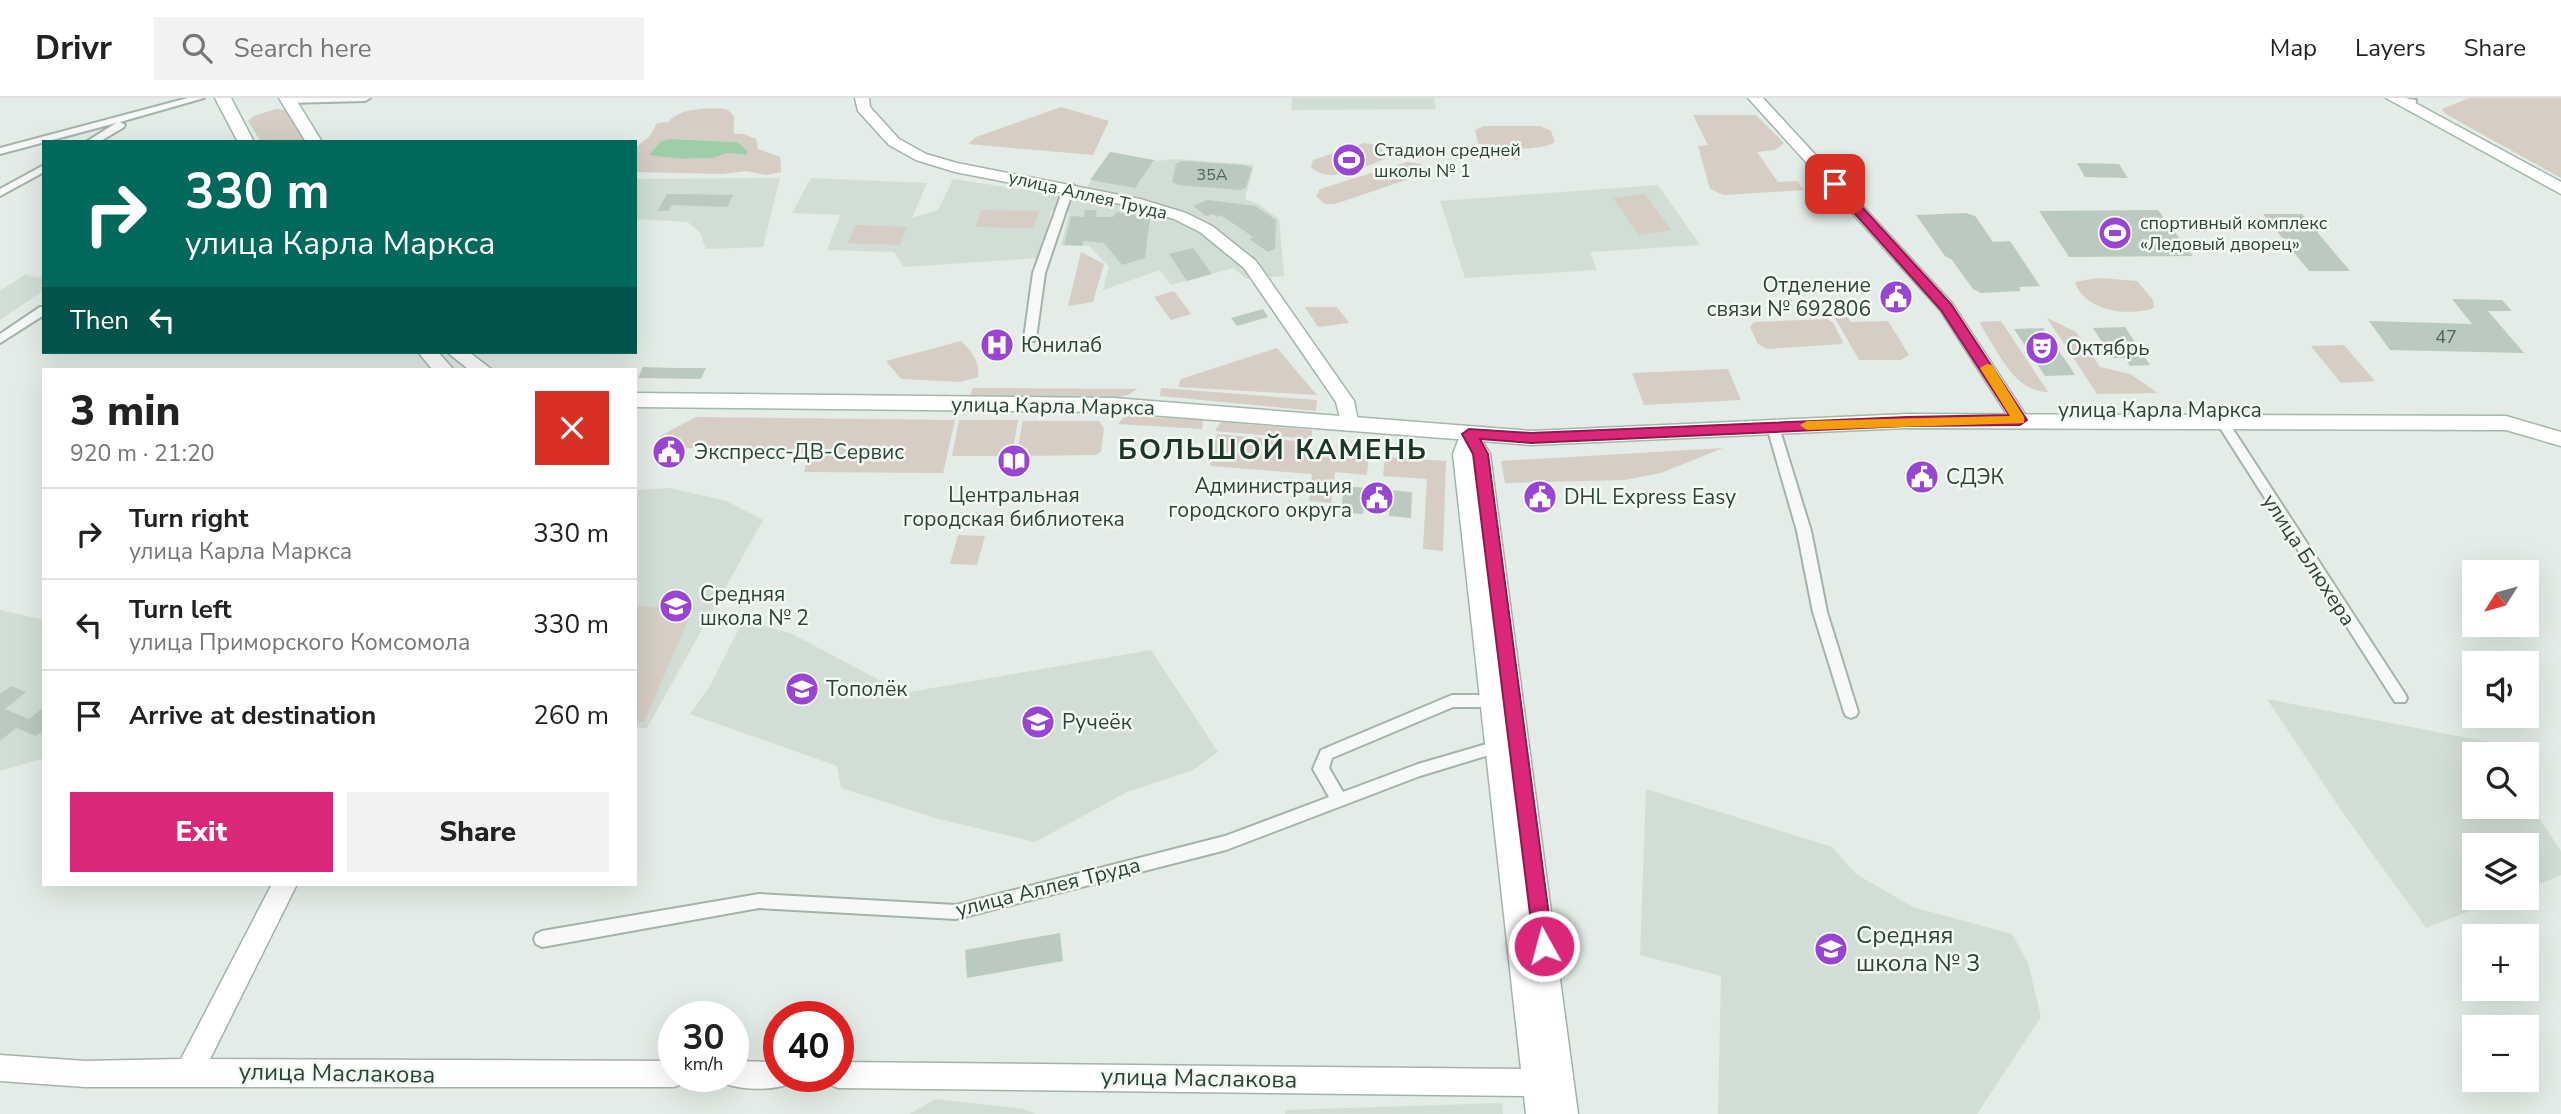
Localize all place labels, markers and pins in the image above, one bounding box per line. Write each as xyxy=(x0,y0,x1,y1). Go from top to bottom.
place label: Стадион средней школы № 1 xyxy=(1374,138,1521,183)
sports icon: Стадион средней школы № 1 xyxy=(1330,141,1368,179)
pin xyxy=(1805,154,1865,214)
place label: спортивный комплекс «Ледовый дворец» xyxy=(2140,211,2328,256)
sports icon: спортивный комплекс «Ледовый дворец» xyxy=(2096,214,2134,252)
place label: Отделение связи № 692806 xyxy=(1707,271,1871,323)
public building icon: Отделение связи № 692806 xyxy=(1877,278,1915,316)
hospital icon: Юнилаб xyxy=(978,326,1016,364)
theatre icon: Октябрь xyxy=(2023,329,2061,367)
place label: Юнилаб xyxy=(1021,331,1102,359)
place label: Октябрь xyxy=(2066,334,2149,362)
public building icon: Экспресс-ДВ-Сервис xyxy=(650,433,688,471)
place label: Экспресс-ДВ-Сервис xyxy=(694,438,904,466)
library icon: Центральная городская библиотека xyxy=(995,442,1033,480)
public building icon: СДЭК xyxy=(1903,458,1941,496)
place label: СДЭК xyxy=(1946,463,2005,491)
place label: Администрация городского округа xyxy=(1168,472,1352,524)
public building icon: DHL Express Easy xyxy=(1521,478,1559,516)
public building icon: Администрация городского округа xyxy=(1358,479,1396,517)
place label: Центральная городская библиотека xyxy=(903,481,1125,533)
place label: DHL Express Easy xyxy=(1564,483,1736,511)
place label: Средняя школа № 2 xyxy=(700,580,809,632)
school or university icon: Средняя школа № 2 xyxy=(657,587,695,625)
school or university icon: Тополёк xyxy=(783,670,821,708)
place label: Тополёк xyxy=(826,675,908,703)
school or university icon: Ручеёк xyxy=(1019,703,1057,741)
place label: Ручеёк xyxy=(1062,708,1133,736)
place label: Средняя школа № 3 xyxy=(1856,919,1981,979)
school or university icon: Средняя школа № 3 xyxy=(1812,930,1850,968)

